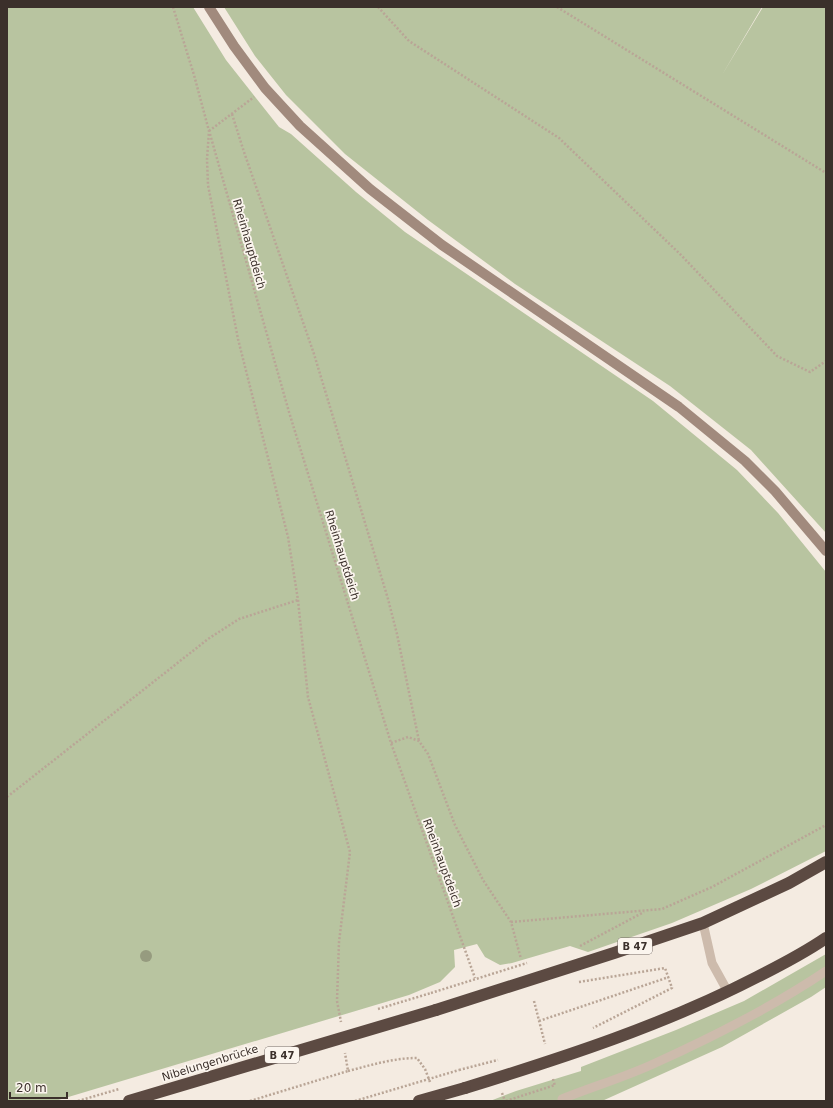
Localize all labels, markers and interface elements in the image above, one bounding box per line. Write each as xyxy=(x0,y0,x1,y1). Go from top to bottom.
street label: Rheinhauptdeich xyxy=(230,197,268,291)
street label: Rheinhauptdeich xyxy=(322,509,362,601)
street label: Rheinhauptdeich xyxy=(420,817,464,909)
road number: B 47 xyxy=(618,938,652,954)
street label: Nibelungenbrücke xyxy=(160,1042,260,1084)
road number: B 47 xyxy=(265,1047,299,1063)
scale bar xyxy=(10,1074,67,1100)
text: 20 m xyxy=(16,1081,47,1095)

